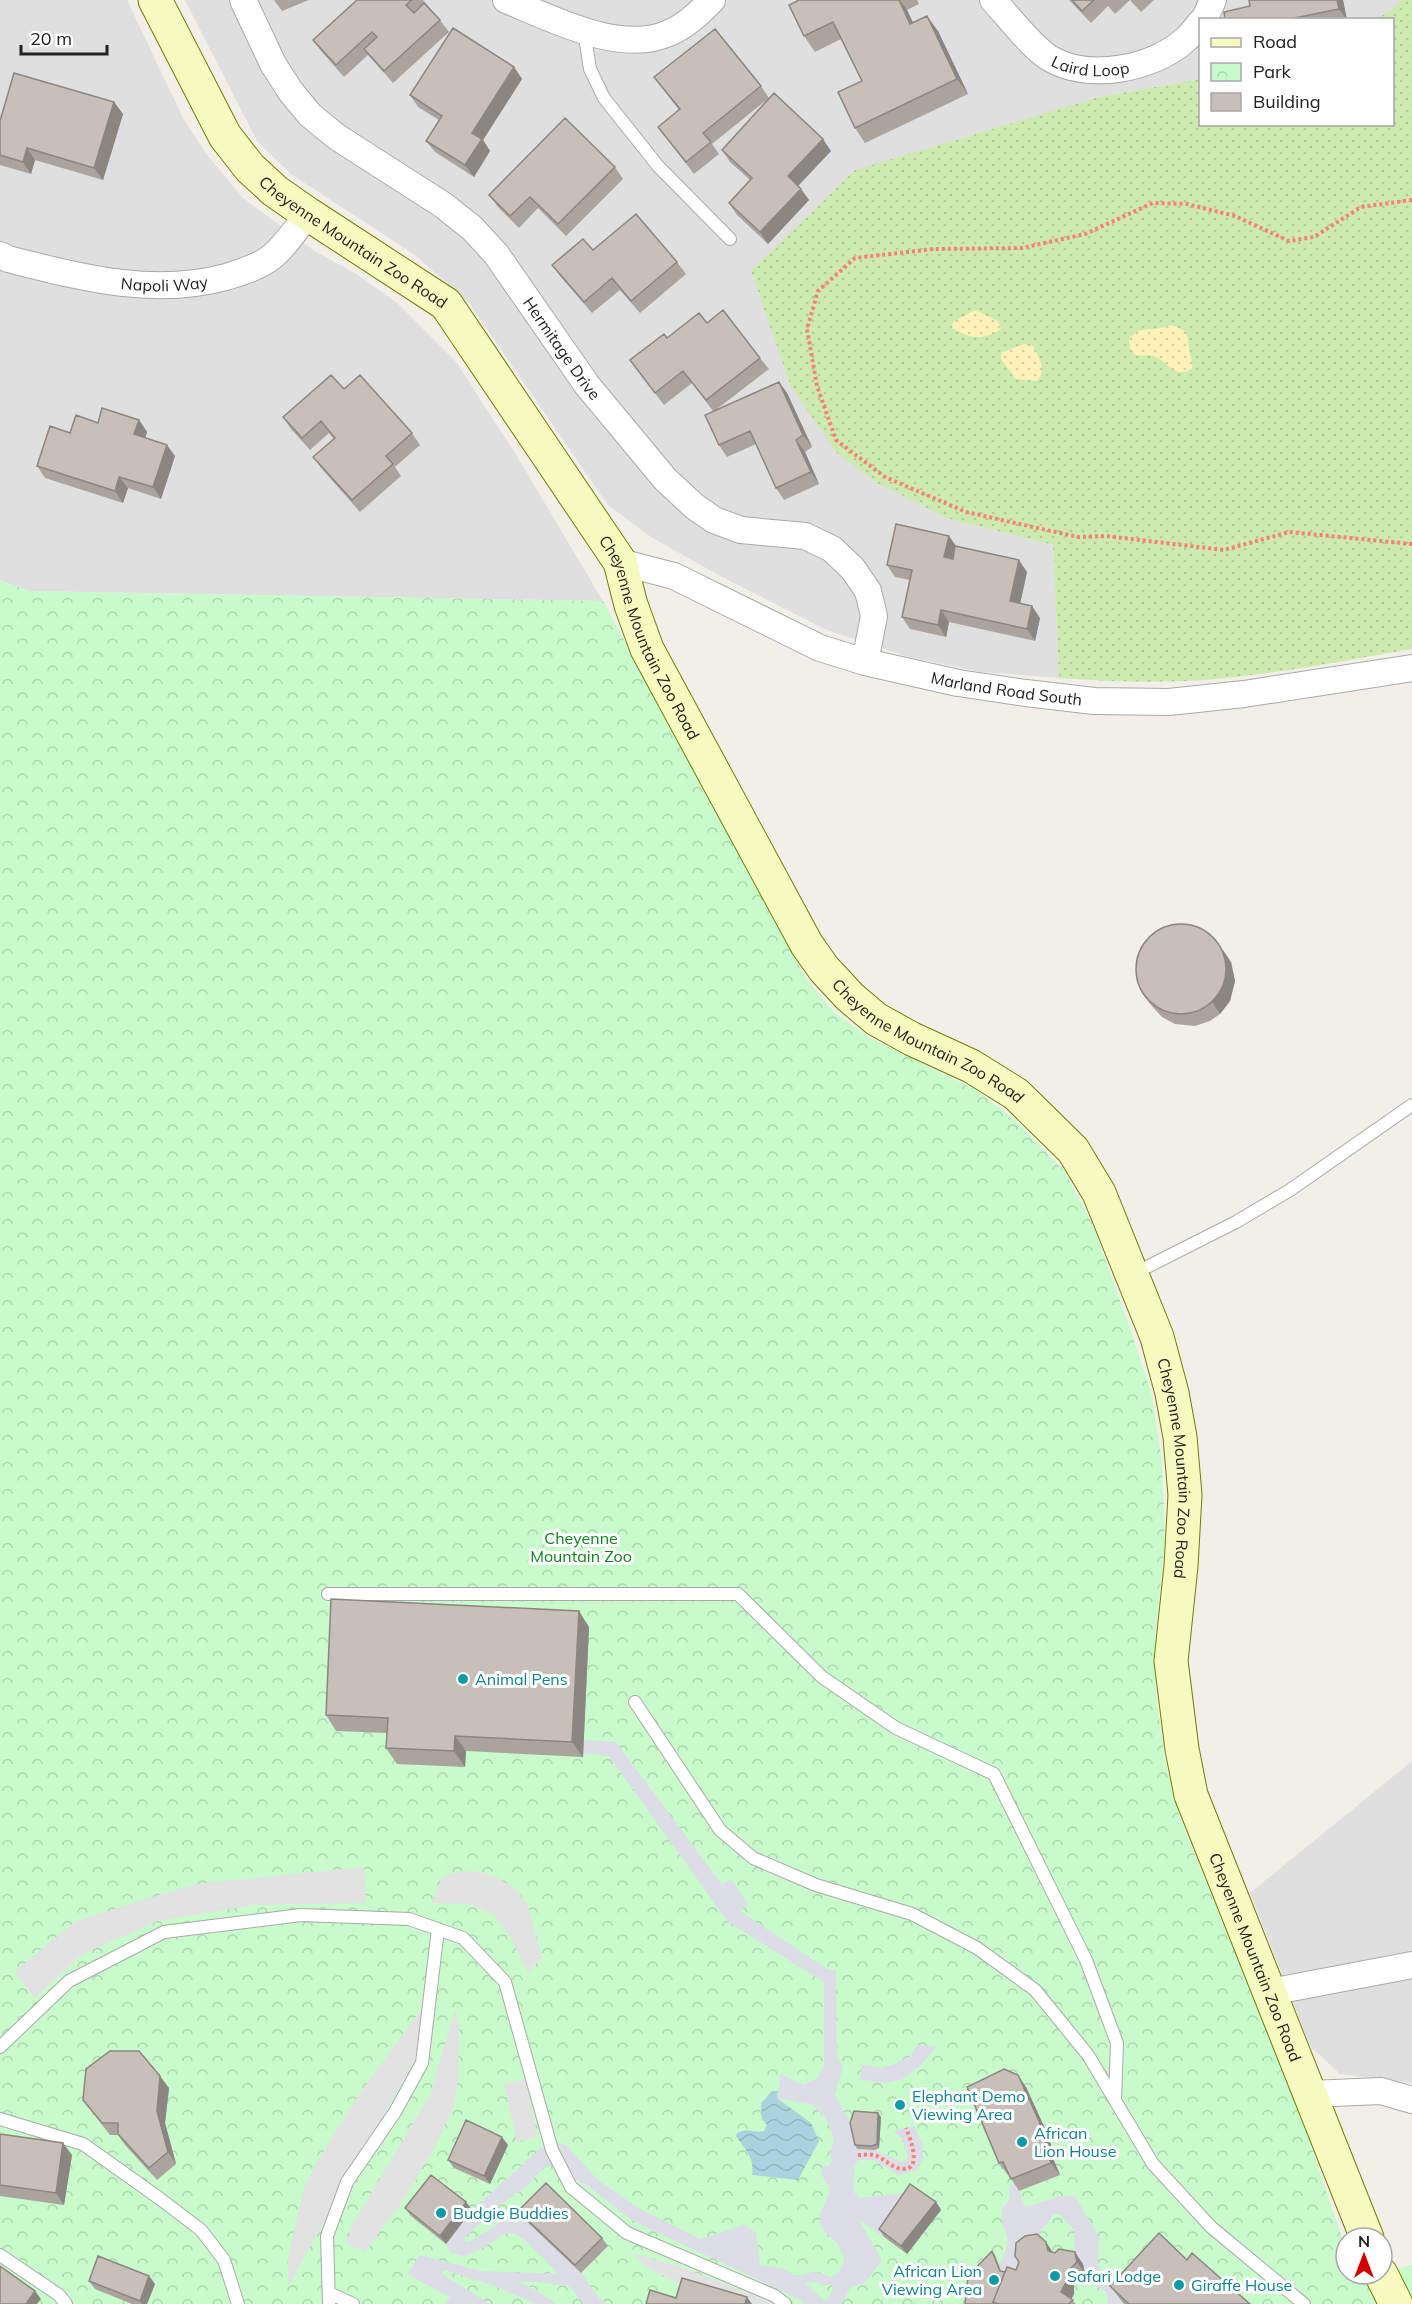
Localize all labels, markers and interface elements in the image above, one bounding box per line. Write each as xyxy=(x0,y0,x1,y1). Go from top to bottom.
scale bar xyxy=(21,18,106,56)
legend xyxy=(1199,18,1394,126)
text: 20 m xyxy=(30,27,72,50)
text: Road xyxy=(1253,30,1297,53)
street label: Laird Loop xyxy=(1048,51,1131,80)
text: Park xyxy=(1253,60,1292,83)
text: Building xyxy=(1253,90,1321,113)
street label: Cheyenne Mountain Zoo Road xyxy=(255,171,451,312)
street label: Napoli Way xyxy=(120,271,210,295)
street label: Hermitage Drive xyxy=(519,293,605,404)
street label: Cheyenne Mountain Zoo Road xyxy=(595,531,704,743)
street label: Marland Road South xyxy=(929,667,1083,710)
street label: Cheyenne Mountain Zoo Road xyxy=(828,974,1029,1107)
street label: Cheyenne Mountain Zoo Road xyxy=(1153,1356,1195,1580)
park label: Cheyenne Mountain Zoo xyxy=(530,1528,632,1566)
place label: Animal Pens xyxy=(475,1669,568,1689)
marker: Animal Pens xyxy=(456,1672,470,1686)
street label: Cheyenne Mountain Zoo Road xyxy=(1205,1850,1306,2064)
place label: Elephant Demo Viewing Area xyxy=(912,2086,1026,2124)
marker: Elephant Demo Viewing Area xyxy=(893,2098,907,2112)
place label: African Lion House xyxy=(1034,2123,1116,2161)
marker: African Lion House xyxy=(1015,2135,1029,2149)
place label: Budgie Buddies xyxy=(453,2203,569,2223)
marker: Budgie Buddies xyxy=(434,2206,448,2220)
north arrow xyxy=(1334,2226,1394,2286)
text: N xyxy=(1358,2231,1370,2251)
place label: African Lion Viewing Area xyxy=(882,2261,982,2299)
place label: Safari Lodge xyxy=(1067,2266,1161,2286)
marker: Safari Lodge xyxy=(1048,2269,1062,2283)
marker: African Lion Viewing Area xyxy=(987,2273,1001,2287)
place label: Giraffe House xyxy=(1191,2275,1292,2295)
marker: Giraffe House xyxy=(1172,2278,1186,2292)

